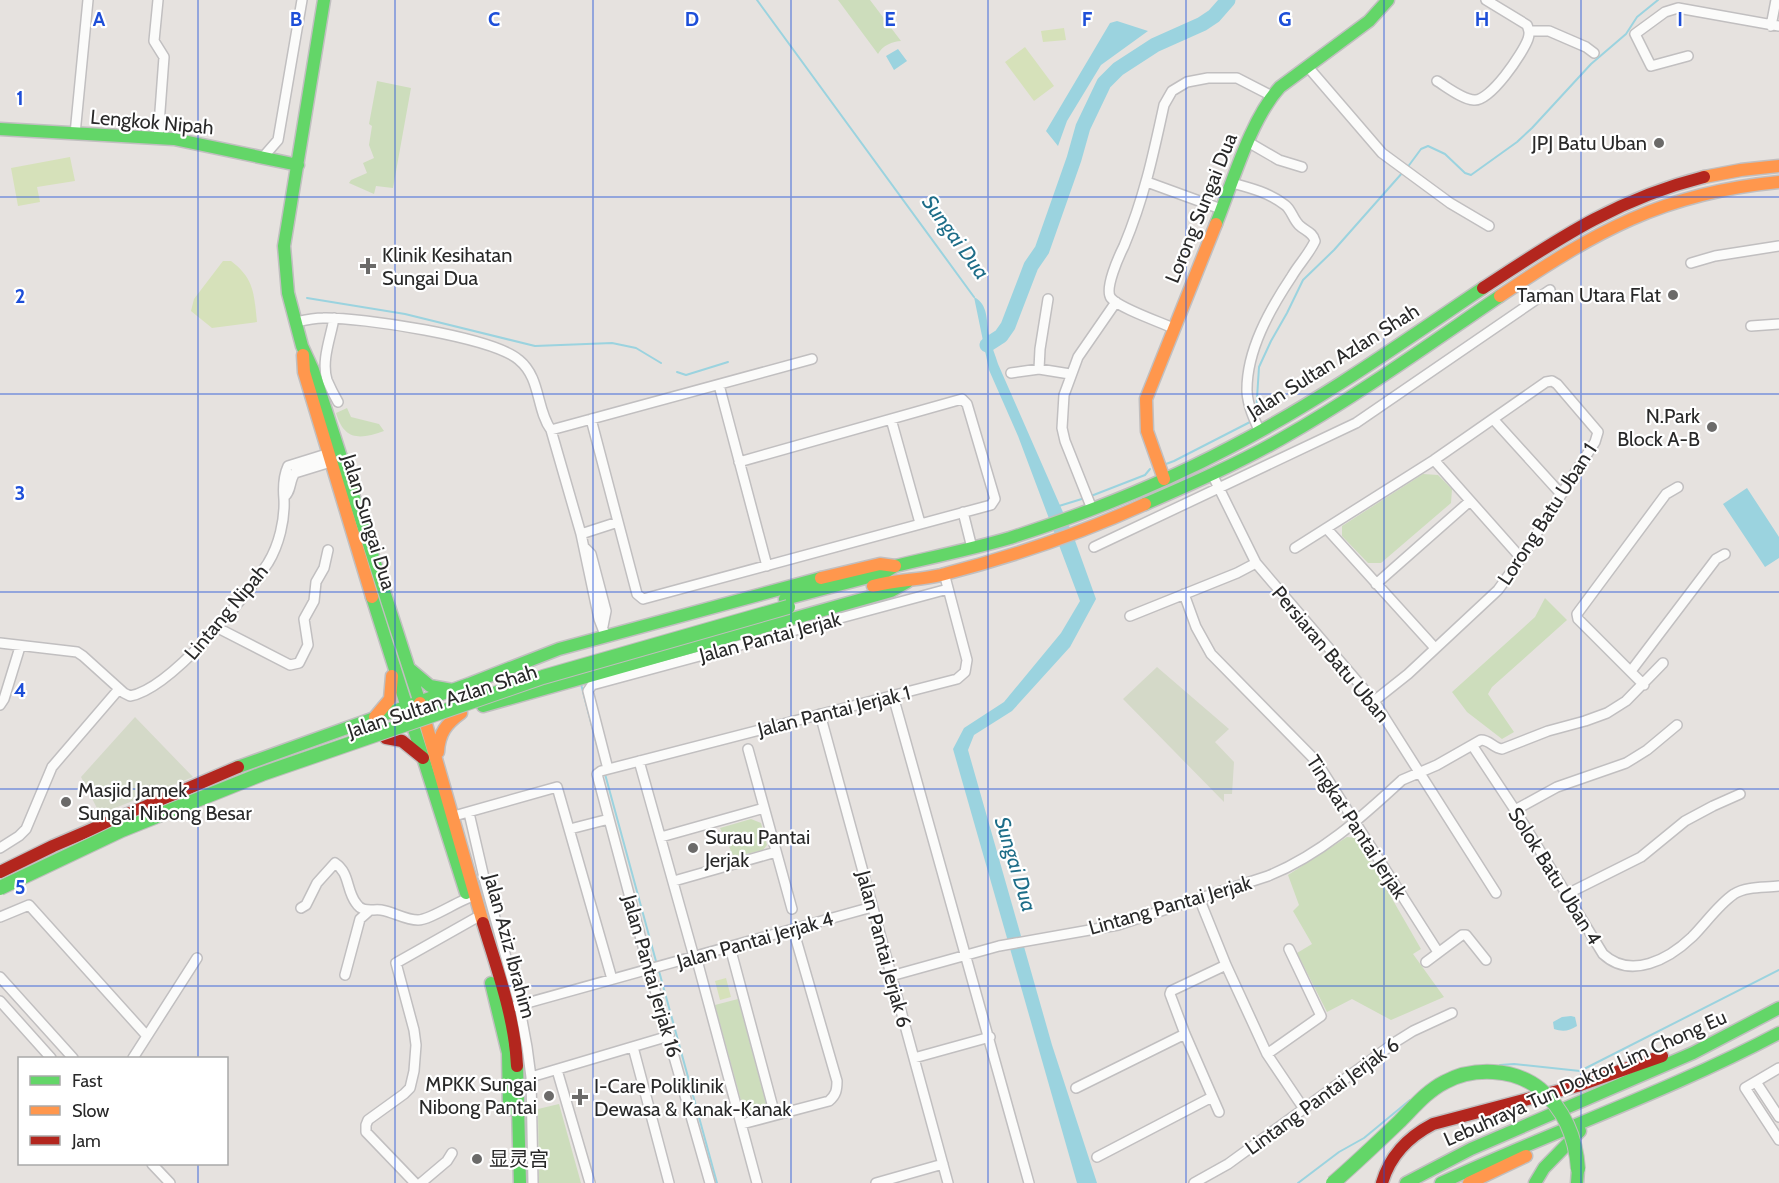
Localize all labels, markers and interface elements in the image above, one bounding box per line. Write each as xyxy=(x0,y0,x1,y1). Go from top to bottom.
text: A xyxy=(93,7,106,31)
text: B xyxy=(290,7,302,31)
text: C xyxy=(488,7,500,31)
text: D xyxy=(685,7,699,31)
text: E xyxy=(884,7,896,31)
text: F xyxy=(1082,7,1093,31)
text: G xyxy=(1278,7,1292,31)
text: H xyxy=(1475,7,1489,31)
text: I xyxy=(1677,7,1683,31)
text: 1 xyxy=(16,86,24,110)
street label: Lengkok Nipah xyxy=(89,105,215,139)
street label: Lorong Sungai Dua xyxy=(1160,129,1242,286)
place label: JPJ Batu Uban xyxy=(1531,131,1647,155)
marker: JPJ Batu Uban xyxy=(1652,136,1666,150)
water label: Sungai Dua xyxy=(917,190,995,284)
place label: Klinik Kesihatan Sungai Dua xyxy=(382,243,512,290)
marker: Klinik Kesihatan Sungai Dua xyxy=(359,257,377,275)
place label: Taman Utara Flat xyxy=(1517,283,1661,307)
text: 2 xyxy=(15,284,25,308)
marker: Taman Utara Flat xyxy=(1666,288,1680,302)
street label: Jalan Sultan Azlan Shah xyxy=(1242,298,1423,424)
place label: N.Park Block A-B xyxy=(1617,404,1700,451)
marker: N.Park Block A-B xyxy=(1705,420,1719,434)
street label: Lorong Batu Uban 1 xyxy=(1492,439,1602,589)
street label: Jalan Sungai Dua xyxy=(337,450,401,593)
text: 3 xyxy=(15,481,25,505)
street label: Lintang Nipah xyxy=(179,559,273,665)
street label: Persiaran Batu Uban xyxy=(1267,581,1395,727)
street label: Jalan Pantai Jerjak xyxy=(696,607,843,668)
street label: Jalan Sultan Azlan Shah xyxy=(343,659,540,743)
text: 4 xyxy=(14,678,26,702)
street label: Jalan Pantai Jerjak 1 xyxy=(754,680,913,742)
street label: Tingkat Pantai Jerjak xyxy=(1302,751,1412,903)
place label: Masjid Jamek Sungai Nibong Besar xyxy=(78,778,252,825)
marker: Masjid Jamek Sungai Nibong Besar xyxy=(59,795,73,809)
street label: Solok Batu Uban 4 xyxy=(1503,803,1607,949)
water label: Sungai Dua xyxy=(990,814,1042,914)
place label: Surau Pantai Jerjak xyxy=(704,825,810,872)
marker: Surau Pantai Jerjak xyxy=(686,841,700,855)
street label: Jalan Pantai Jerjak 6 xyxy=(851,867,916,1030)
street label: Jalan Aziz Ibrahim xyxy=(479,870,541,1021)
street label: Lintang Pantai Jerjak xyxy=(1086,870,1254,940)
text: 5 xyxy=(15,875,25,899)
street label: Jalan Pantai Jerjak 16 xyxy=(617,891,687,1060)
street label: Jalan Pantai Jerjak 4 xyxy=(673,906,836,974)
street label: Lebuhraya Tun Doktor Lim Chong Eu xyxy=(1440,1005,1730,1151)
street label: Lintang Pantai Jerjak 6 xyxy=(1240,1032,1404,1160)
legend xyxy=(18,1057,228,1165)
text: Fast xyxy=(72,1070,103,1092)
place label: MPKK Sungai Nibong Pantai xyxy=(419,1072,537,1119)
place label: I-Care Poliklinik Dewasa & Kanak-Kanak xyxy=(594,1074,791,1121)
marker: I-Care Poliklinik Dewasa & Kanak-Kanak xyxy=(571,1088,589,1106)
marker: MPKK Sungai Nibong Pantai xyxy=(542,1089,556,1103)
text: Slow xyxy=(72,1100,109,1122)
text: Jam xyxy=(71,1130,101,1152)
place label: 显灵宫 xyxy=(489,1147,549,1171)
marker: 显灵宫 xyxy=(470,1152,484,1166)

